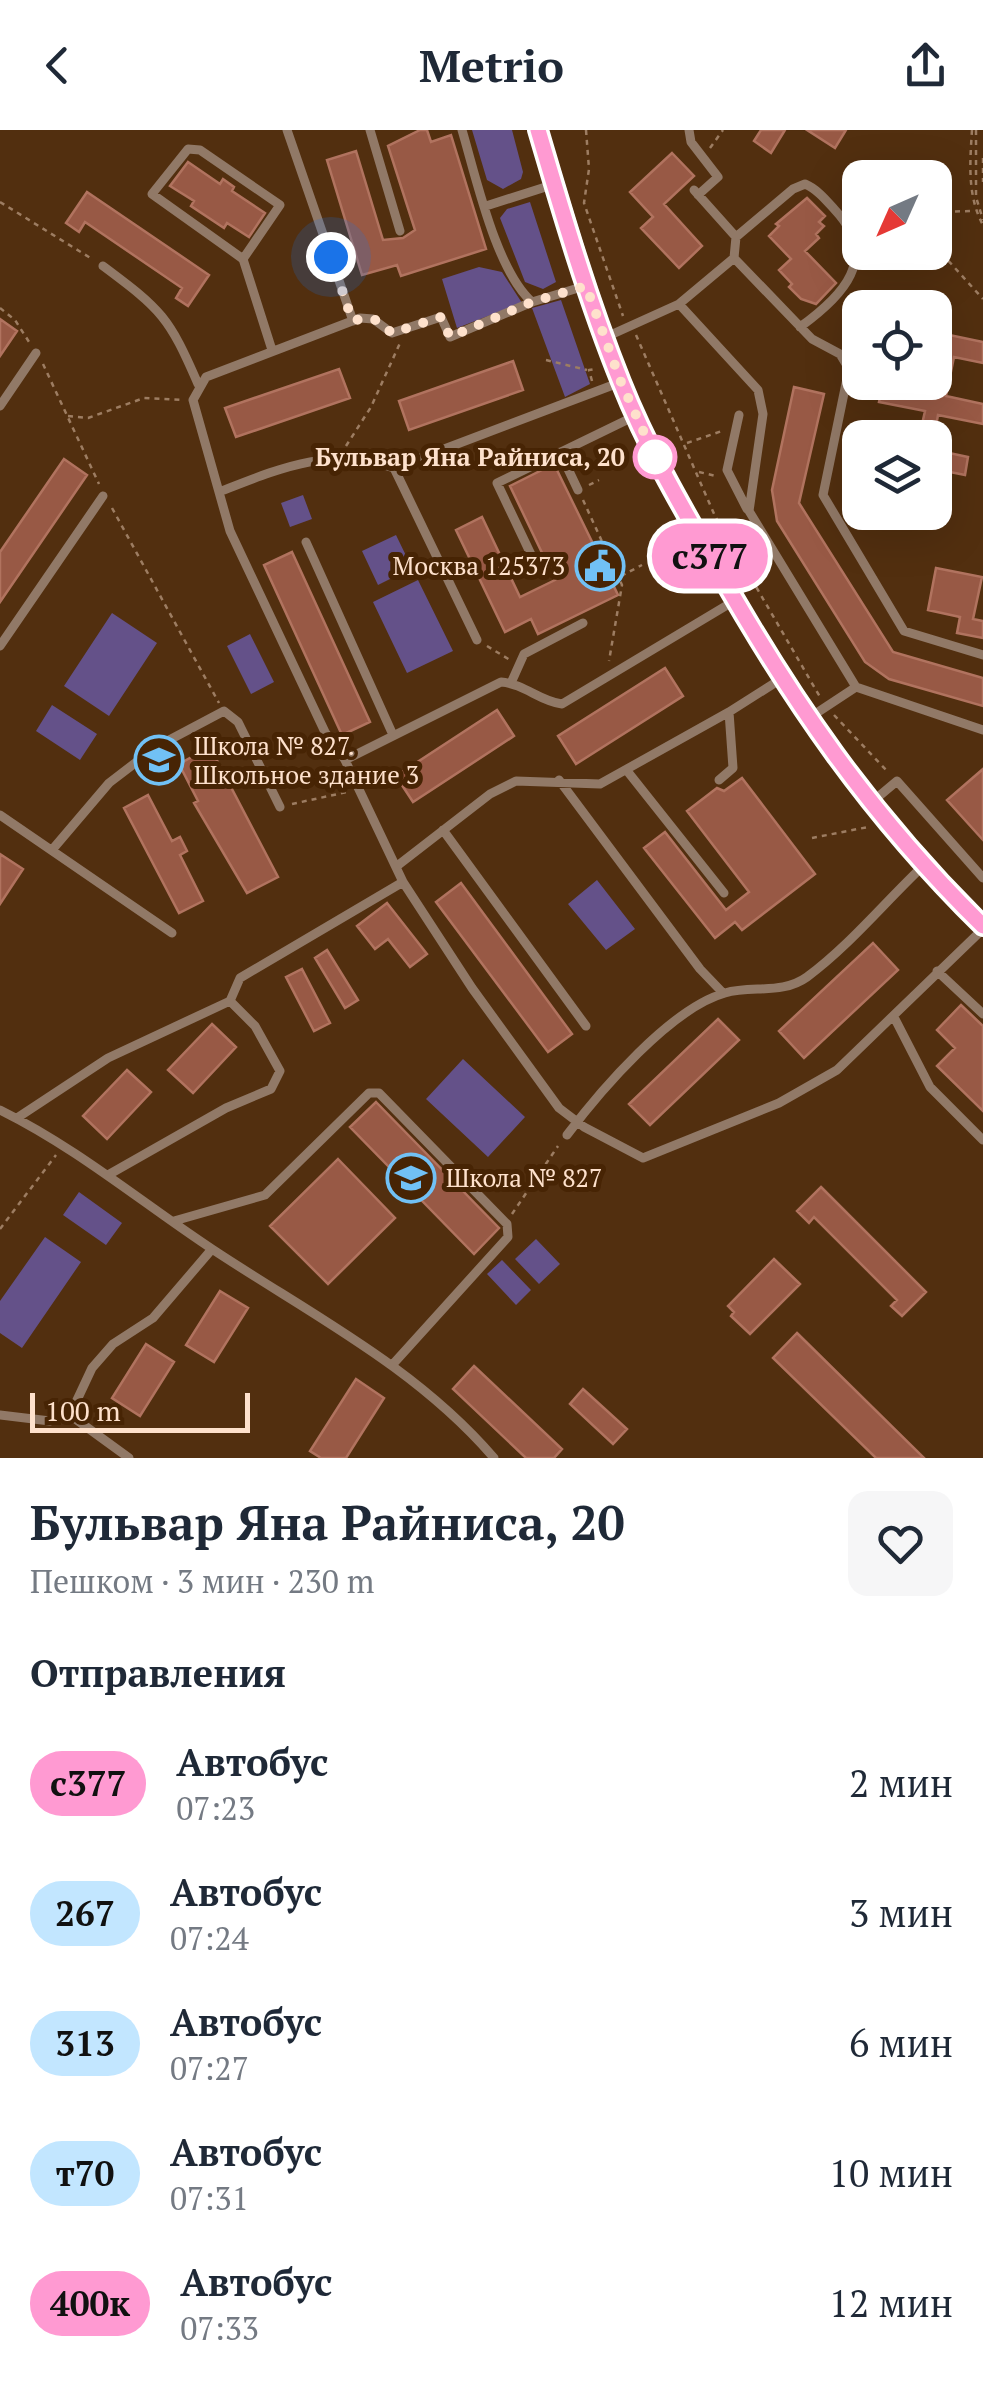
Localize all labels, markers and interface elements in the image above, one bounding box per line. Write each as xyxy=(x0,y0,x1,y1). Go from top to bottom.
text: Metrio xyxy=(419,35,564,95)
icon: back xyxy=(30,38,85,93)
icon: share xyxy=(898,38,953,93)
north arrow xyxy=(842,160,952,270)
map controls xyxy=(842,160,952,530)
your location xyxy=(306,232,356,282)
button: locate xyxy=(842,290,952,400)
button: layers xyxy=(842,420,952,530)
marker: Бульвар Яна Райниса, 20 xyxy=(634,436,676,478)
place label: Бульвар Яна Райниса, 20 xyxy=(315,440,625,473)
line badge: с377 xyxy=(640,524,780,588)
text: с377 xyxy=(672,533,748,579)
public building icon: Москва 125373 xyxy=(574,540,626,592)
place label: Москва 125373 xyxy=(392,549,565,582)
place label: Школа № 827. Школьное здание 3 xyxy=(194,729,419,791)
school or university icon: Школа № 827. Школьное здание 3 xyxy=(133,734,185,786)
school or university icon: Школа № 827 xyxy=(385,1152,437,1204)
place label: Школа № 827 xyxy=(446,1161,602,1194)
scale bar xyxy=(30,1388,250,1432)
text: 100 m xyxy=(45,1392,121,1429)
text: Бульвар Яна Райниса, 20 xyxy=(30,1490,625,1554)
button: heart xyxy=(848,1491,953,1596)
text: Пешком · 3 мин · 230 m xyxy=(30,1560,374,1602)
text: Отправления xyxy=(30,1648,286,1698)
text: Автобус xyxy=(176,1737,328,1787)
text: 2 мин xyxy=(849,1758,953,1808)
text: с377 xyxy=(50,1760,126,1806)
text: 07:23 xyxy=(176,1787,255,1829)
text: Автобус xyxy=(170,1867,322,1917)
text: 3 мин xyxy=(849,1888,953,1938)
text: 267 xyxy=(55,1890,115,1936)
text: 07:24 xyxy=(170,1917,249,1959)
text: Автобус xyxy=(170,1997,322,2047)
text: 6 мин xyxy=(849,2018,953,2068)
text: 313 xyxy=(55,2020,115,2066)
text: 07:27 xyxy=(170,2047,249,2089)
text: Автобус xyxy=(170,2127,322,2177)
text: 10 мин xyxy=(829,2148,953,2198)
text: т70 xyxy=(56,2150,114,2196)
text: 07:31 xyxy=(170,2177,249,2219)
text: Автобус xyxy=(180,2257,332,2307)
text: 12 мин xyxy=(829,2278,953,2328)
text: 400к xyxy=(50,2280,130,2326)
text: 07:33 xyxy=(180,2307,259,2349)

